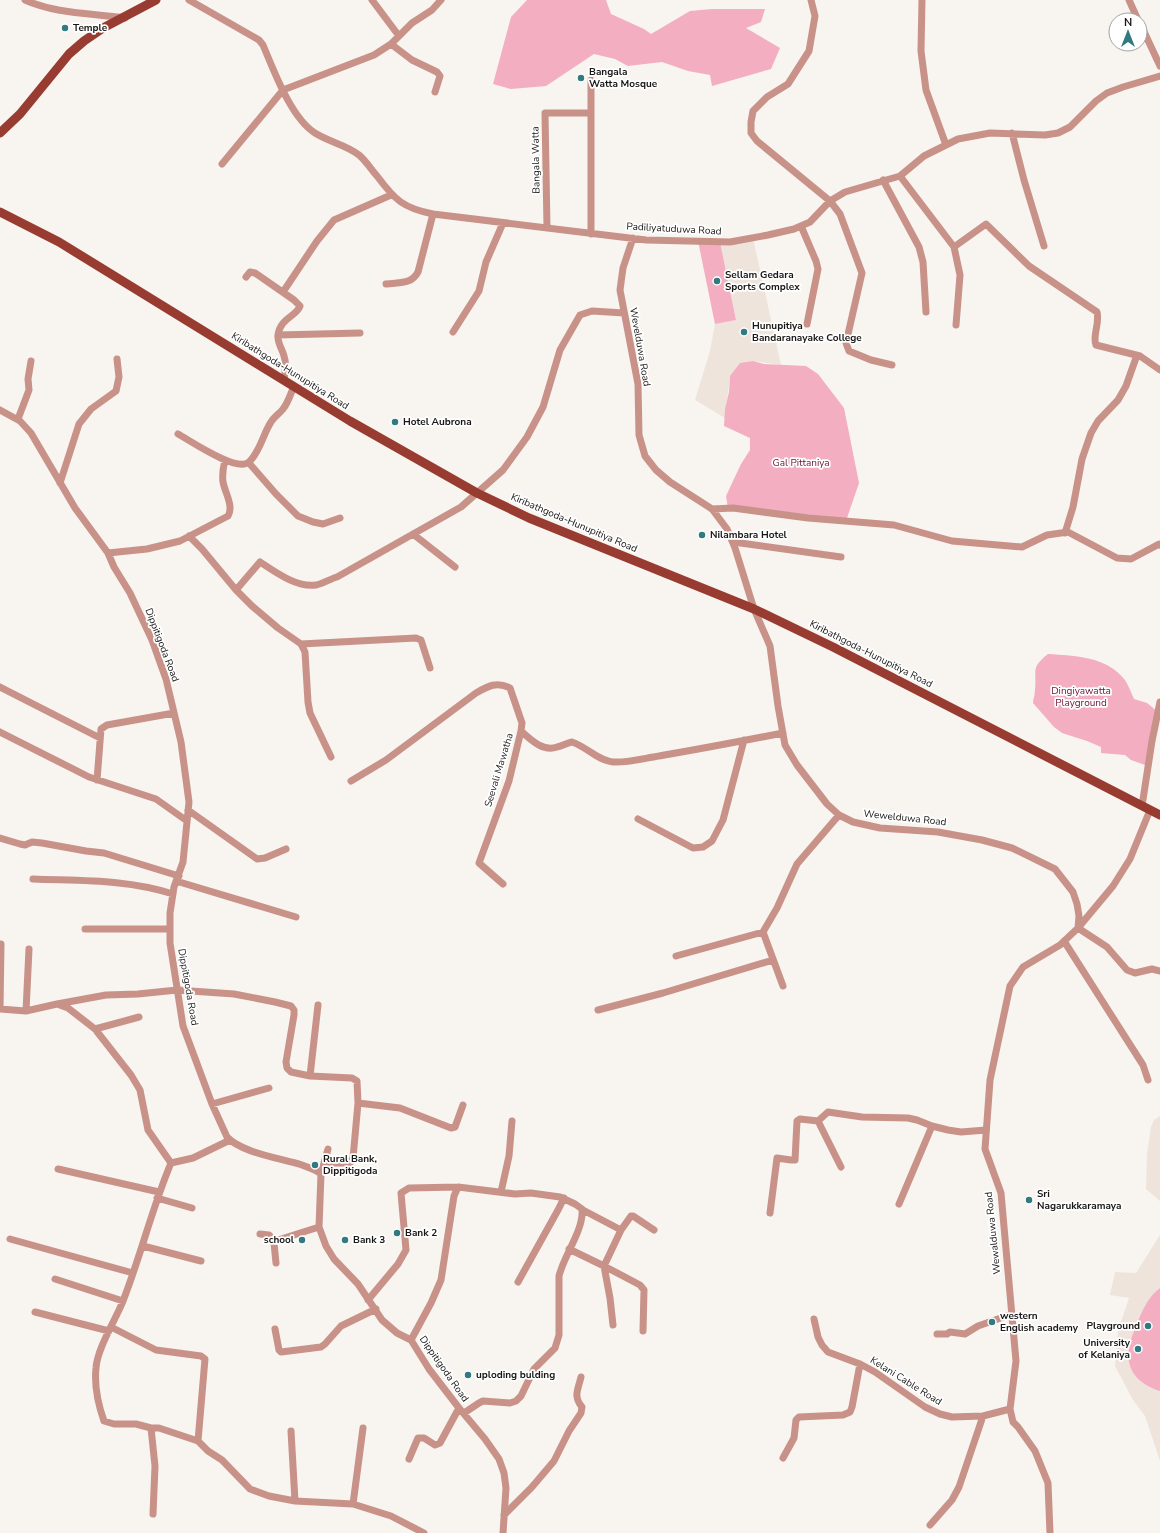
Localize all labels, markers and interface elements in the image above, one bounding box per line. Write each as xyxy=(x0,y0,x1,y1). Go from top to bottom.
north arrow xyxy=(1108,12,1148,52)
text: N xyxy=(1124,15,1132,30)
place label: Temple xyxy=(73,21,108,35)
marker: Temple xyxy=(60,23,70,33)
place label: Bangala Watta Mosque xyxy=(589,65,658,91)
marker: Bangala Watta Mosque xyxy=(576,73,586,83)
street label: Bangala Watta xyxy=(528,126,544,194)
street label: Padiliyatuduwa Road xyxy=(626,220,722,238)
place label: Sellam Gedara Sports Complex xyxy=(725,268,800,294)
marker: Sellam Gedara Sports Complex xyxy=(712,276,722,286)
street label: Wevelduwa Road xyxy=(626,306,654,388)
place label: Hunupitiya Bandaranayake College xyxy=(752,319,862,345)
marker: Hunupitiya Bandaranayake College xyxy=(739,327,749,337)
street label: Kiribathgoda-Hunupitiya Road xyxy=(229,329,352,413)
place label: Hotel Aubrona xyxy=(403,415,472,429)
marker: Hotel Aubrona xyxy=(390,417,400,427)
park label: Gal Pittaniya xyxy=(772,456,830,470)
street label: Kiribathgoda-Hunupitiya Road xyxy=(509,490,640,556)
place label: Nilambara Hotel xyxy=(710,528,788,542)
marker: Nilambara Hotel xyxy=(697,530,707,540)
street label: Dippitigoda Road xyxy=(141,606,183,684)
street label: Kiribathgoda-Hunupitiya Road xyxy=(807,617,935,691)
park label: Dingiyawatta Playground xyxy=(1051,684,1111,710)
street label: Seevali Mawatha xyxy=(481,731,517,809)
street label: Wewelduwa Road xyxy=(863,807,947,829)
street label: Dippitigoda Road xyxy=(174,947,202,1027)
place label: Rural Bank, Dippitigoda xyxy=(323,1152,377,1178)
marker: Rural Bank, Dippitigoda xyxy=(310,1160,320,1170)
place label: Sri Nagarukkaramaya xyxy=(1037,1187,1121,1213)
street label: Wewalduwa Road xyxy=(982,1191,1004,1275)
marker: Sri Nagarukkaramaya xyxy=(1024,1195,1034,1205)
place label: Bank 2 xyxy=(405,1226,437,1240)
marker: Bank 2 xyxy=(392,1228,402,1238)
place label: school xyxy=(264,1233,295,1247)
place label: Bank 3 xyxy=(353,1233,385,1247)
marker: school xyxy=(297,1235,307,1245)
marker: Bank 3 xyxy=(340,1235,350,1245)
place label: western English academy xyxy=(1000,1309,1079,1335)
marker: western English academy xyxy=(987,1317,997,1327)
place label: Playground xyxy=(1086,1319,1140,1333)
marker: Playground xyxy=(1143,1321,1153,1331)
street label: Dippitigoda Road xyxy=(416,1333,472,1405)
place label: University of Kelaniya xyxy=(1078,1336,1131,1362)
marker: University of Kelaniya xyxy=(1133,1344,1143,1354)
street label: Kelani Cable Road xyxy=(867,1353,945,1409)
place label: uploding bulding xyxy=(476,1368,555,1382)
marker: uploding bulding xyxy=(463,1370,473,1380)

